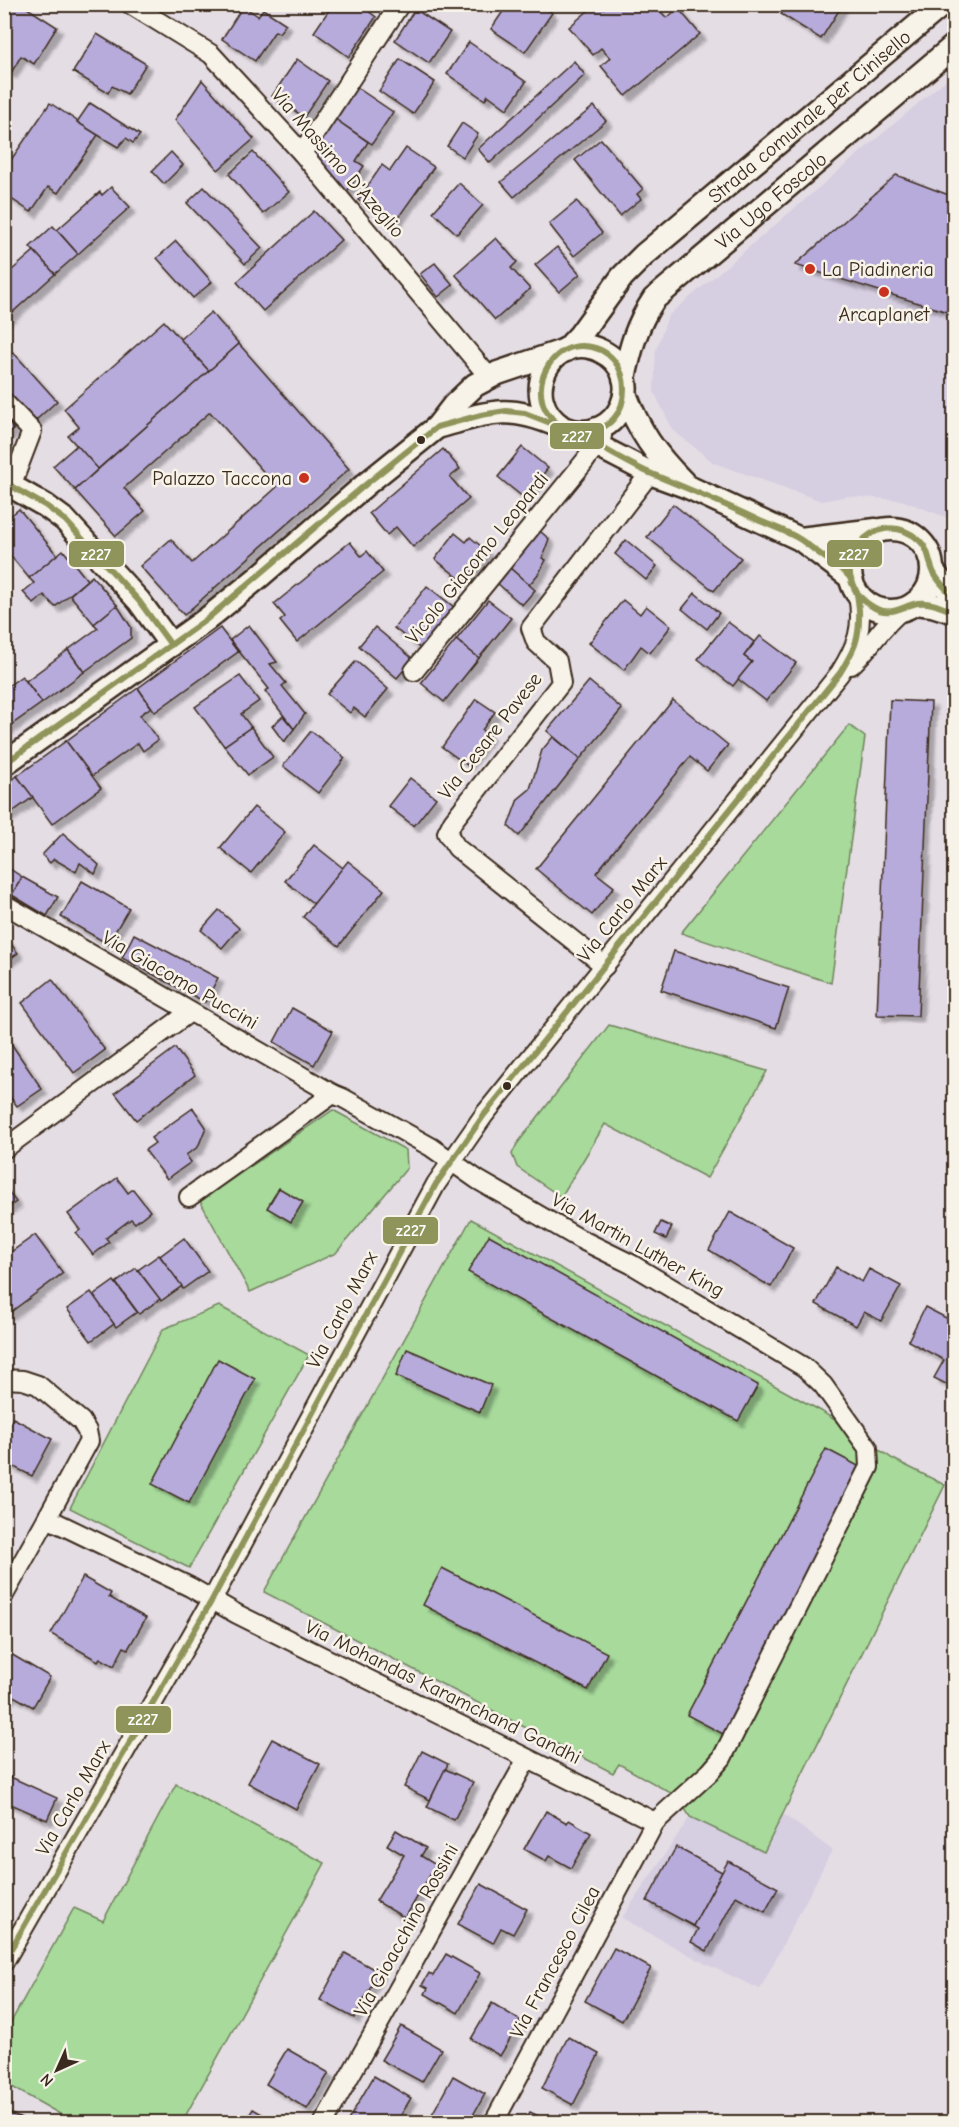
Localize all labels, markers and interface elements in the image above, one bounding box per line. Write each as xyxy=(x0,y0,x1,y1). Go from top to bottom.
street label: Strada comunale per Cinisello xyxy=(703,25,915,208)
street label: Via Massimo D'Azeglio xyxy=(267,83,409,243)
street label: Via Ugo Foscolo xyxy=(711,147,831,254)
place label: La Piadineria xyxy=(822,258,934,281)
marker: La Piadineria xyxy=(803,262,817,276)
marker: Arcaplanet xyxy=(877,285,891,299)
place label: Arcaplanet xyxy=(838,303,931,326)
line badge: z227 xyxy=(549,422,605,450)
text: z227 xyxy=(562,428,593,446)
unlabelled marker xyxy=(415,434,427,446)
place label: Palazzo Taccona xyxy=(152,467,292,490)
street label: Vicolo Giacomo Leopardi xyxy=(401,468,553,648)
marker: Palazzo Taccona xyxy=(297,471,311,485)
line badge: z227 xyxy=(826,539,883,568)
line badge: z227 xyxy=(68,540,125,568)
text: z227 xyxy=(81,546,112,564)
text: z227 xyxy=(839,546,870,564)
street label: Via Cesare Pavese xyxy=(433,668,547,804)
street label: Via Carlo Marx xyxy=(572,851,672,966)
street label: Via Giacomo Puccini xyxy=(98,926,262,1034)
unlabelled marker xyxy=(501,1080,513,1092)
street label: Via Martin Luther King xyxy=(548,1188,728,1302)
line badge: z227 xyxy=(382,1216,439,1245)
text: z227 xyxy=(396,1222,427,1240)
street label: Via Carlo Marx xyxy=(302,1247,383,1372)
street label: Via Mohandas Karamchand Gandhi xyxy=(301,1615,585,1769)
line badge: z227 xyxy=(115,1705,172,1734)
text: z227 xyxy=(128,1711,159,1729)
street label: Via Carlo Marx xyxy=(31,1736,115,1860)
street label: Via Gioacchino Rossini xyxy=(349,1840,463,2020)
street label: Via Francesco Cilea xyxy=(505,1882,605,2042)
north arrow xyxy=(27,2040,87,2100)
text: N xyxy=(37,2070,57,2090)

